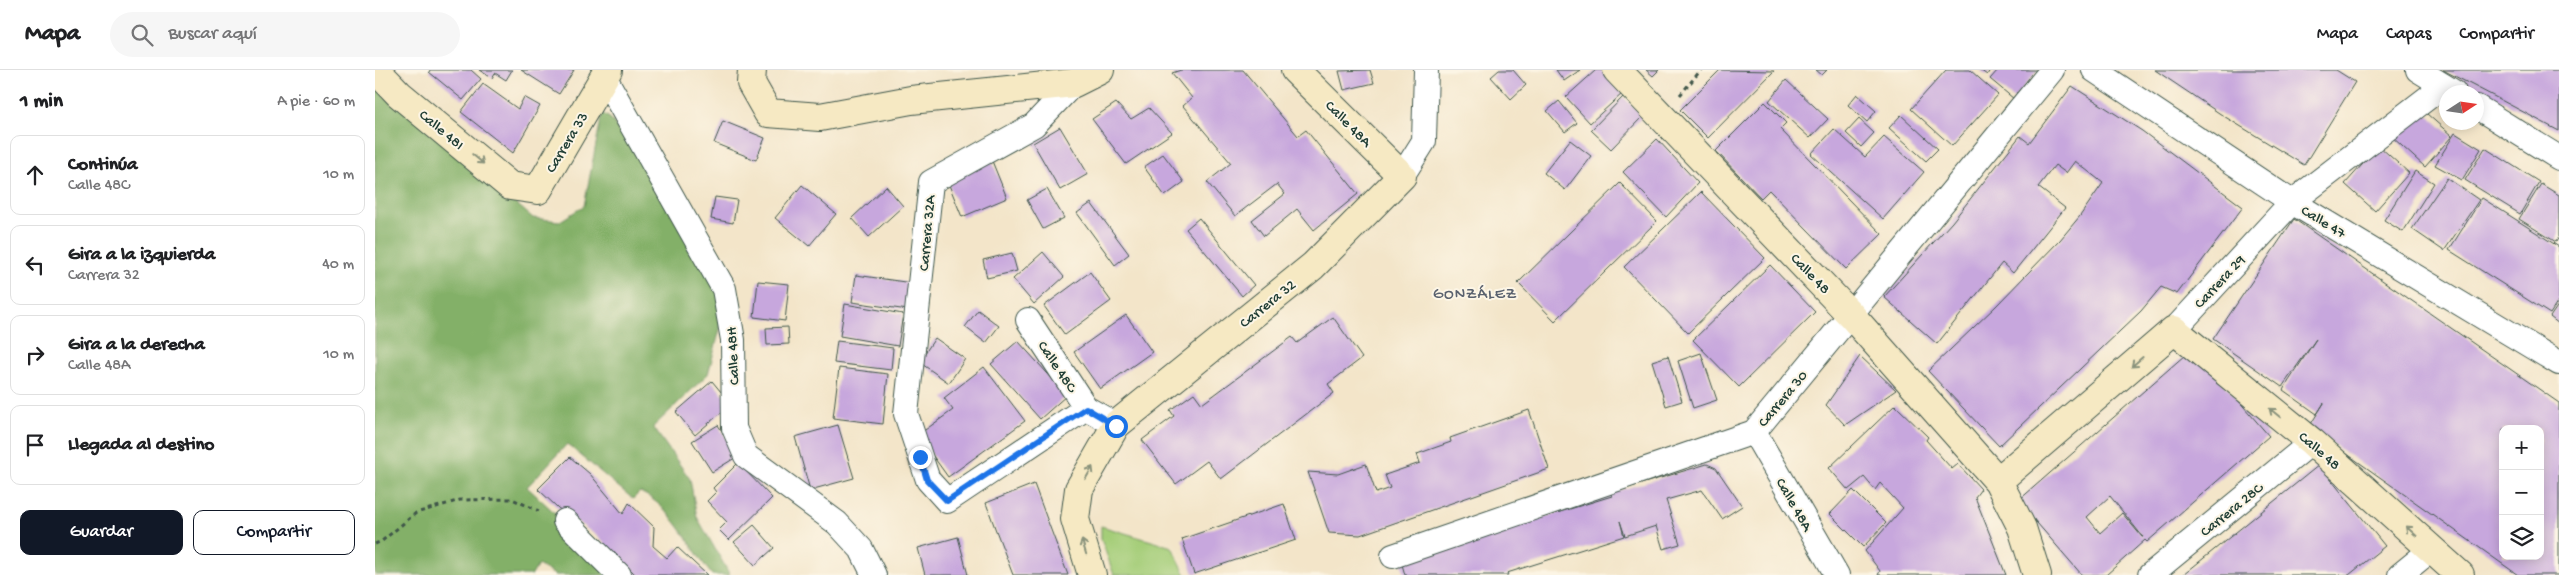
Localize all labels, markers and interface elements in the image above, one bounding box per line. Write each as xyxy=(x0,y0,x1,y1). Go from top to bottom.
search box xyxy=(110,12,460,57)
text: Mapa xyxy=(25,20,80,49)
icon: search xyxy=(128,21,156,49)
text: Buscar aquí xyxy=(168,23,257,46)
text: Mapa xyxy=(2317,24,2358,45)
text: Capas xyxy=(2386,24,2431,45)
text: Compartir xyxy=(2459,24,2534,45)
north arrow xyxy=(2439,85,2484,130)
text: 1 min xyxy=(20,90,63,115)
text: A pie · 60 m xyxy=(277,93,355,112)
street label: Calle 48A xyxy=(1321,97,1375,152)
street label: Calle 48I xyxy=(415,107,467,155)
street label: Carrera 33 xyxy=(543,109,593,177)
text: Continúa xyxy=(68,154,138,177)
one-way arrow xyxy=(472,154,485,165)
icon: ahead xyxy=(21,161,49,189)
text: 10 m xyxy=(323,166,354,185)
text: Calle 48C xyxy=(68,177,130,196)
street label: Carrera 32A xyxy=(916,193,940,272)
street label: Calle 47 xyxy=(2297,202,2350,244)
text: Gira a la izquierda xyxy=(68,244,215,267)
street label: Calle 48 xyxy=(1786,250,1833,299)
icon: left xyxy=(21,251,49,279)
street label: Carrera 29 xyxy=(2191,251,2250,313)
text: 40 m xyxy=(322,256,354,275)
text: Carrera 32 xyxy=(68,267,140,286)
street label: Carrera 32 xyxy=(1236,276,1300,333)
district label: GONZÁLEZ xyxy=(1433,285,1517,305)
street label: Calle 48H xyxy=(723,326,745,385)
text: Gira a la derecha xyxy=(68,334,205,357)
street label: Calle 48C xyxy=(1033,338,1080,397)
icon: right xyxy=(21,341,49,369)
text: 10 m xyxy=(323,346,354,365)
one-way arrow xyxy=(2131,356,2144,368)
text: Calle 48A xyxy=(68,357,130,376)
street label: Carrera 30 xyxy=(1755,367,1813,431)
one-way arrow xyxy=(2269,407,2282,418)
route start xyxy=(1105,415,1128,438)
map controls xyxy=(2499,425,2544,560)
button: + xyxy=(2499,425,2544,470)
street label: Calle 48 xyxy=(2294,428,2343,475)
icon: arrive xyxy=(21,431,49,459)
text: Llegada al destino xyxy=(68,434,214,457)
route end xyxy=(909,446,932,469)
one-way arrow xyxy=(1084,466,1094,480)
button: − xyxy=(2499,470,2544,515)
street label: Calle 48A xyxy=(1771,475,1816,536)
street label: Carrera 28C xyxy=(2197,479,2268,541)
button: Guardar xyxy=(20,510,183,555)
button: Compartir xyxy=(193,510,355,555)
button: layers xyxy=(2499,515,2544,560)
one-way arrow xyxy=(2405,525,2418,537)
one-way arrow xyxy=(1078,539,1088,555)

